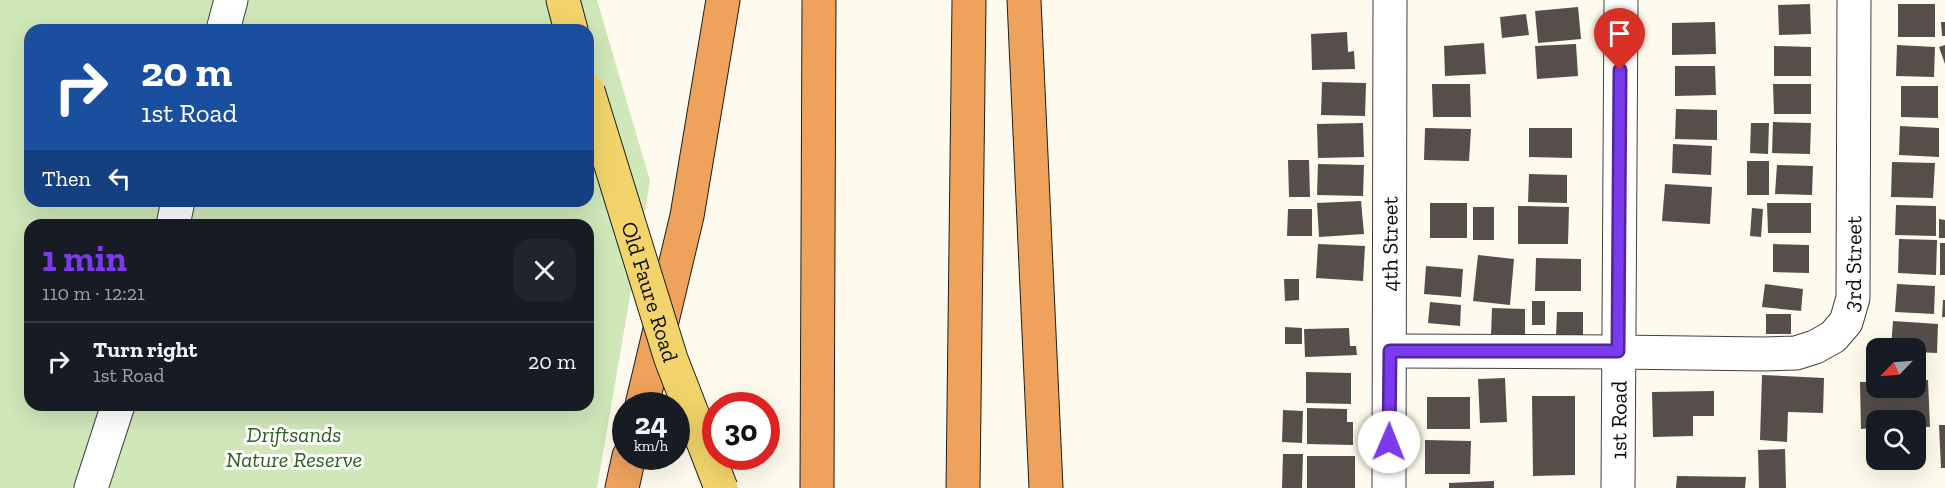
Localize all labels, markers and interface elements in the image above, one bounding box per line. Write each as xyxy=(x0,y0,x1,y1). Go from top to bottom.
pin xyxy=(1594,8,1645,70)
icon: arrive xyxy=(1603,17,1636,50)
text: 20 m xyxy=(141,46,232,97)
icon: right xyxy=(42,48,120,126)
text: 1st Road xyxy=(141,97,237,129)
icon: left xyxy=(103,162,136,195)
text: Then xyxy=(42,165,91,192)
street label: 4th Street xyxy=(1376,196,1403,292)
street label: 3rd Street xyxy=(1836,215,1867,314)
street label: Old Faure Road xyxy=(616,218,685,365)
text: 1 min xyxy=(42,237,127,280)
button: close xyxy=(513,239,576,302)
text: 110 m · 12:21 xyxy=(42,281,145,305)
text: Turn right xyxy=(93,336,197,363)
north arrow xyxy=(1866,338,1926,398)
map controls xyxy=(1866,338,1926,470)
icon: right xyxy=(42,345,75,378)
text: 20 m xyxy=(528,348,576,375)
text: 1st Road xyxy=(93,363,164,387)
street label: 1st Road xyxy=(1605,381,1632,459)
speed limit sign: 30 xyxy=(702,392,780,470)
text: 24 xyxy=(634,406,668,442)
position arrow xyxy=(1357,410,1421,474)
button: search xyxy=(1866,410,1926,470)
park label: Driftsands Nature Reserve xyxy=(226,421,362,473)
text: km/h xyxy=(634,437,668,455)

